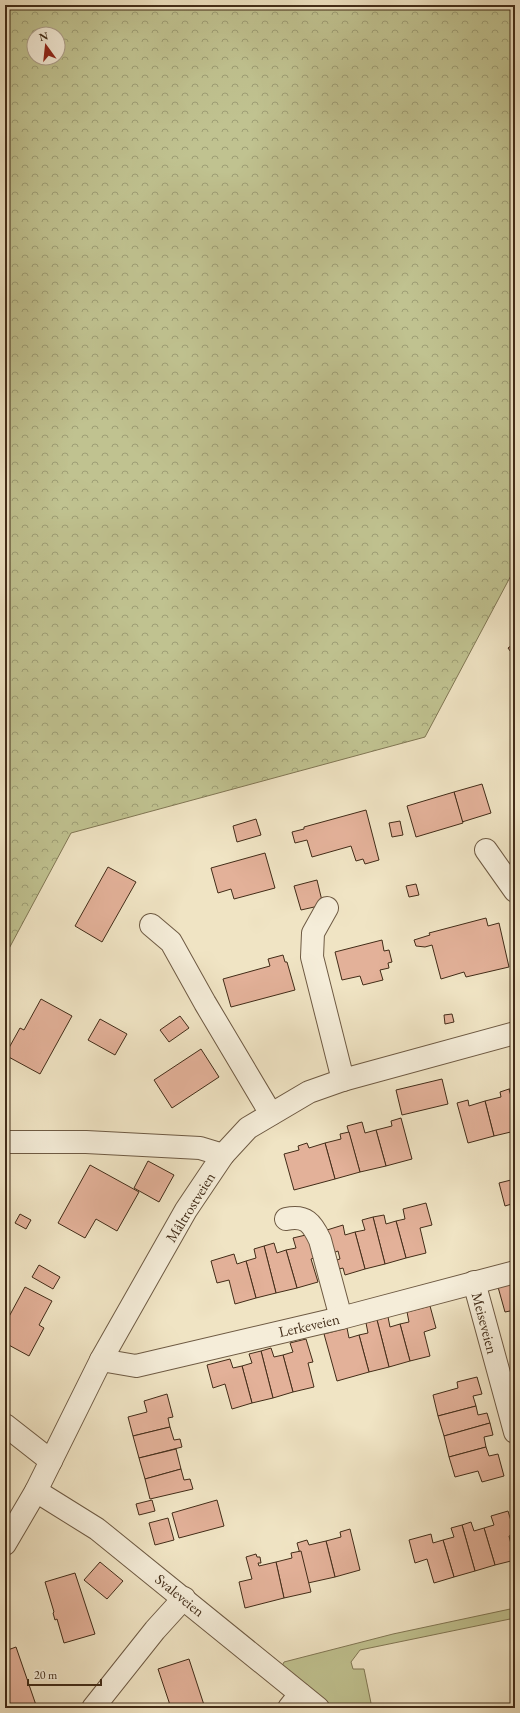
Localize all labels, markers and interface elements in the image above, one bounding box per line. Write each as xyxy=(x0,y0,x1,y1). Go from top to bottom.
north arrow xyxy=(26,26,66,66)
text: N xyxy=(37,28,50,44)
street label: Måltrostveien xyxy=(161,1168,219,1246)
street label: Meiseveien xyxy=(468,1290,502,1356)
street label: Lerkeveien xyxy=(277,1309,341,1341)
street label: Svaleveien xyxy=(151,1569,209,1621)
scale bar xyxy=(28,1661,101,1687)
text: 20 m xyxy=(34,1667,58,1683)

